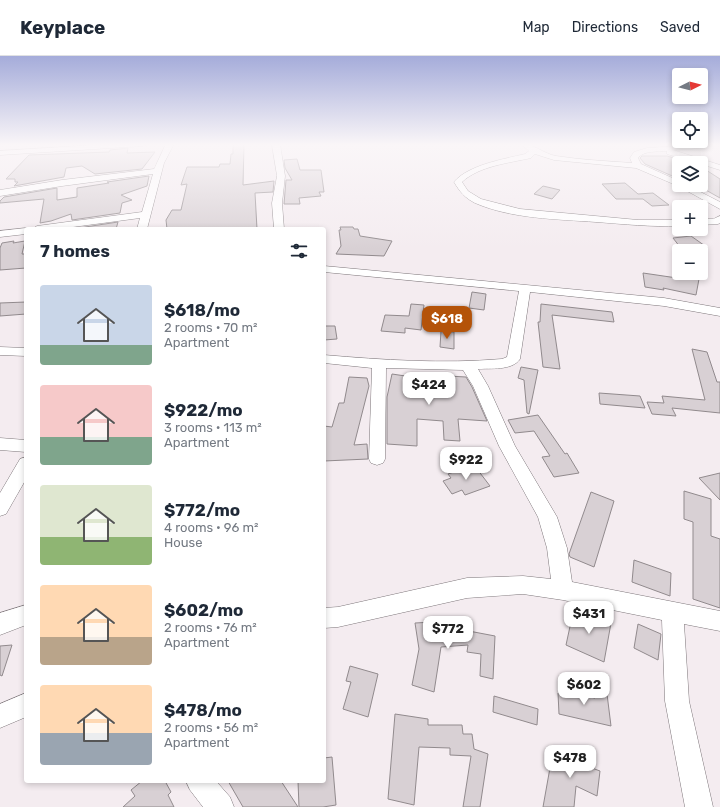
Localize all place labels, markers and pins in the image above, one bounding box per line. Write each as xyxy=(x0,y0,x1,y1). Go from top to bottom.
pin: $618 xyxy=(423,306,471,340)
pin: $424 xyxy=(405,372,453,406)
pin: $922 xyxy=(442,447,490,481)
pin: $431 xyxy=(565,601,613,635)
pin: $772 xyxy=(424,616,472,650)
pin: $602 xyxy=(560,672,608,706)
pin: $478 xyxy=(546,745,594,779)

